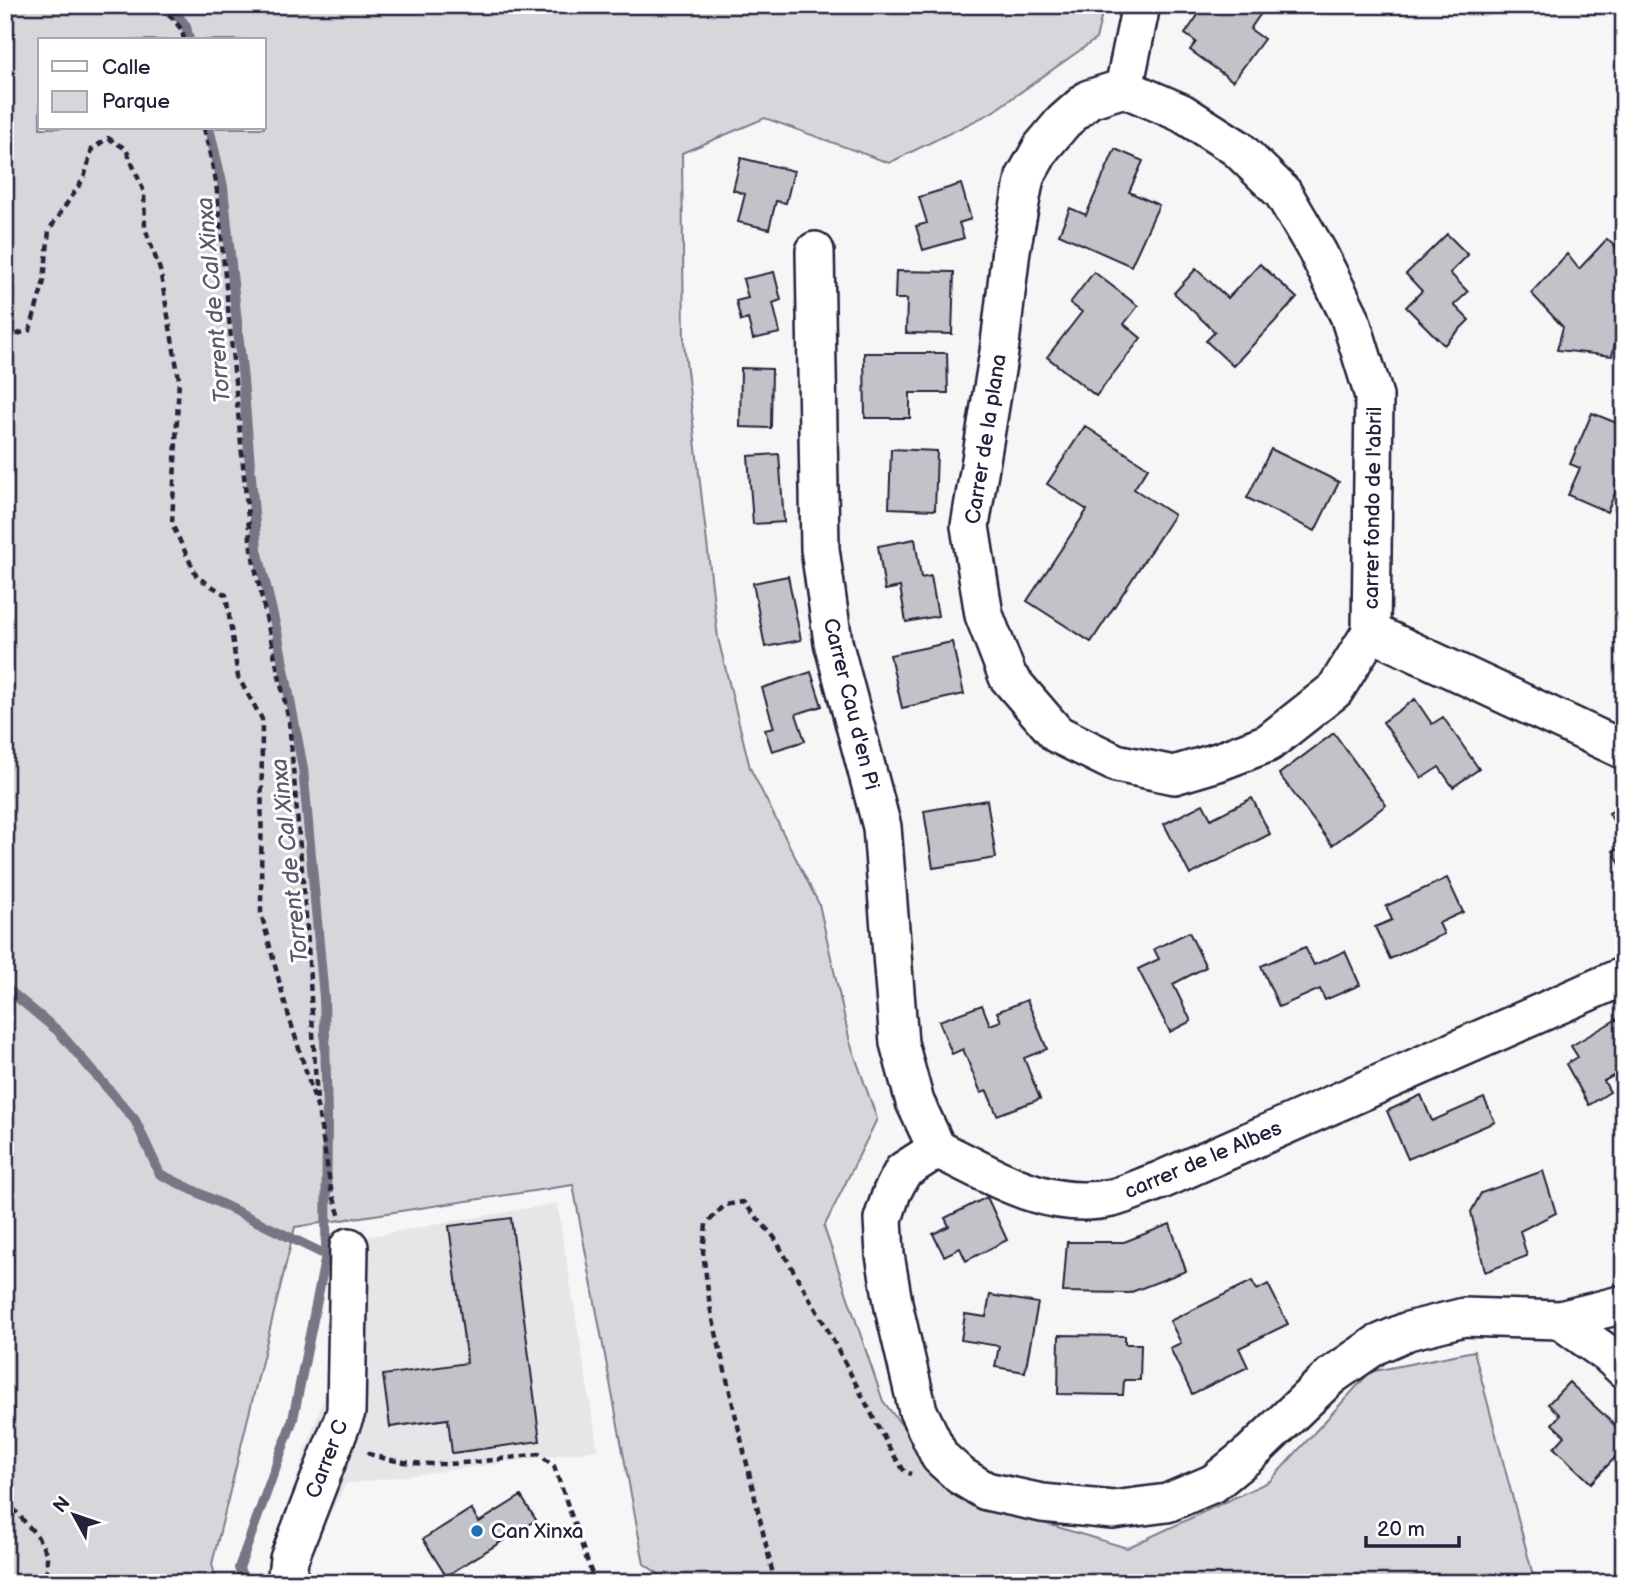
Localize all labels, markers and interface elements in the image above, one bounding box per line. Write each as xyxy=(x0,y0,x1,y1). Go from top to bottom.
legend xyxy=(38,38,266,130)
text: Calle xyxy=(102,55,151,80)
text: Parque xyxy=(102,89,170,114)
water label: Torrent de Cal Xinxa xyxy=(191,196,237,404)
street label: Carrer de la plana xyxy=(960,352,1012,526)
street label: carrer fondo de l'abril xyxy=(1359,406,1387,610)
street label: Carrer Cau d'en Pi xyxy=(818,616,884,792)
water label: Torrent de Cal Xinxa xyxy=(265,757,315,965)
street label: carrer de le Albes xyxy=(1121,1116,1285,1204)
street label: Carrer C xyxy=(301,1416,353,1502)
north arrow xyxy=(38,1480,108,1550)
text: N xyxy=(49,1492,76,1518)
scale bar xyxy=(1366,1504,1459,1548)
text: 20 m xyxy=(1377,1517,1425,1542)
place label: Can Xinxa xyxy=(491,1519,584,1544)
marker: Can Xinxa xyxy=(469,1523,485,1539)

